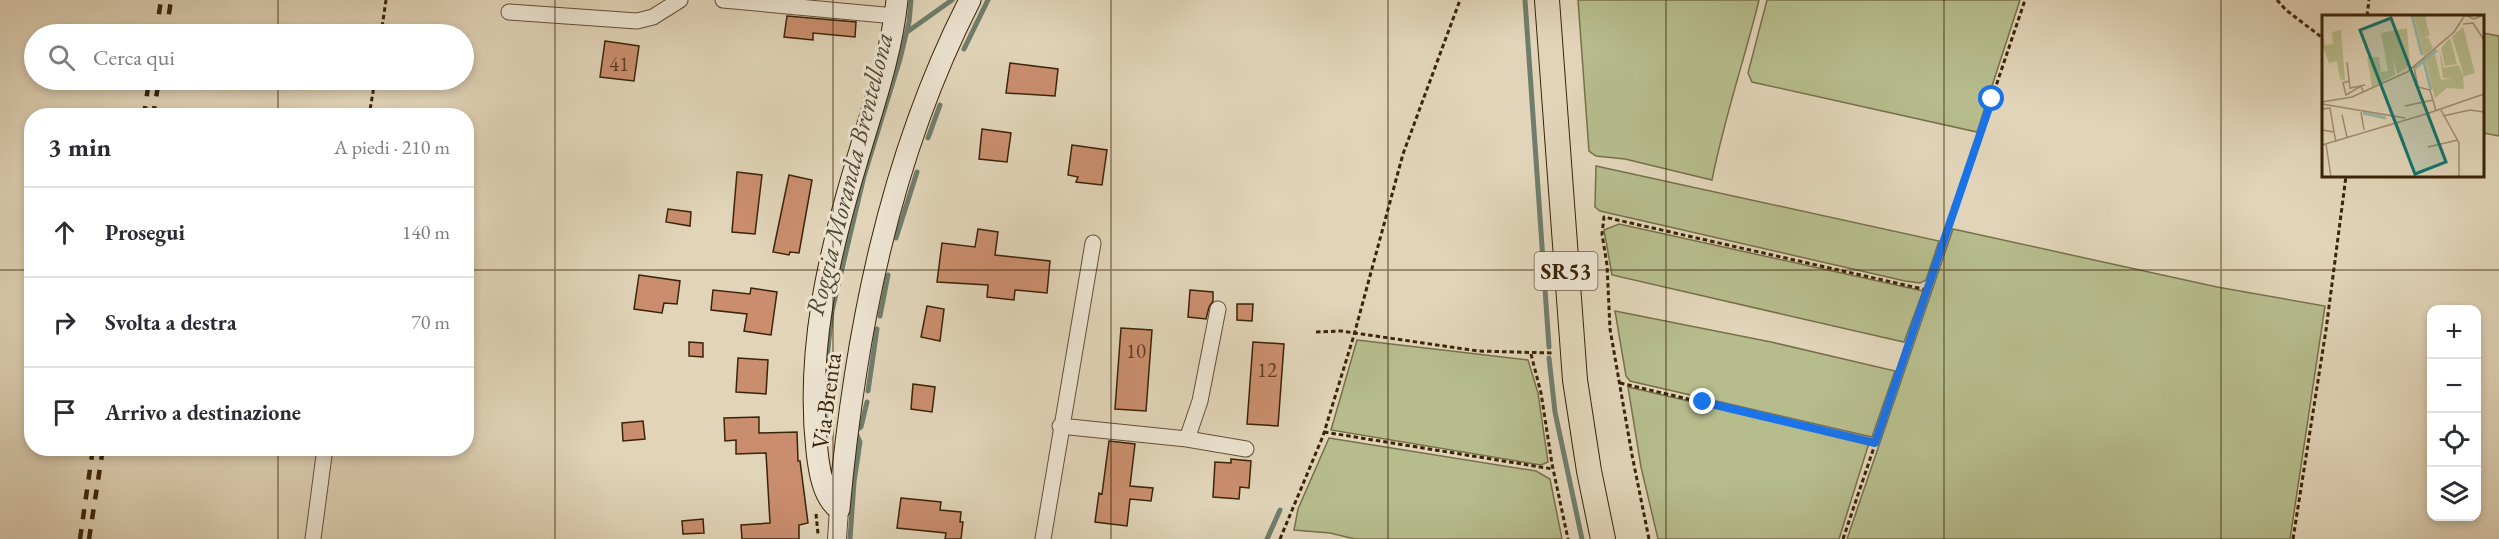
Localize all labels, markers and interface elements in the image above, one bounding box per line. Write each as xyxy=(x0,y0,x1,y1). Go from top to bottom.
inset map xyxy=(2322,15,2484,177)
search box xyxy=(24,24,474,90)
water label: Roggia Moranda Brentellona xyxy=(797,29,901,319)
icon: search xyxy=(45,41,78,74)
text: Cerca qui xyxy=(93,43,175,72)
house number: 41 xyxy=(609,50,629,77)
route start xyxy=(1978,85,2004,111)
text: 3 min xyxy=(48,130,111,164)
text: A piedi · 210 m xyxy=(334,134,450,160)
icon: ahead xyxy=(48,216,81,249)
text: Prosegui xyxy=(105,218,185,247)
text: 140 m xyxy=(402,219,450,245)
road number: SR53 xyxy=(1534,252,1598,290)
map controls xyxy=(2427,305,2481,521)
button: + xyxy=(2427,305,2481,359)
icon: right xyxy=(48,306,81,339)
text: Svolta a destra xyxy=(105,308,237,337)
text: 70 m xyxy=(411,309,450,335)
house number: 10 xyxy=(1126,337,1146,364)
street label: Via Brenta xyxy=(804,350,848,451)
house number: 12 xyxy=(1257,356,1277,383)
button: − xyxy=(2427,359,2481,413)
route end xyxy=(1689,388,1715,414)
icon: arrive xyxy=(48,396,81,429)
text: Arrivo a destinazione xyxy=(105,398,301,427)
button: locate xyxy=(2427,413,2481,467)
button: layers xyxy=(2427,467,2481,521)

